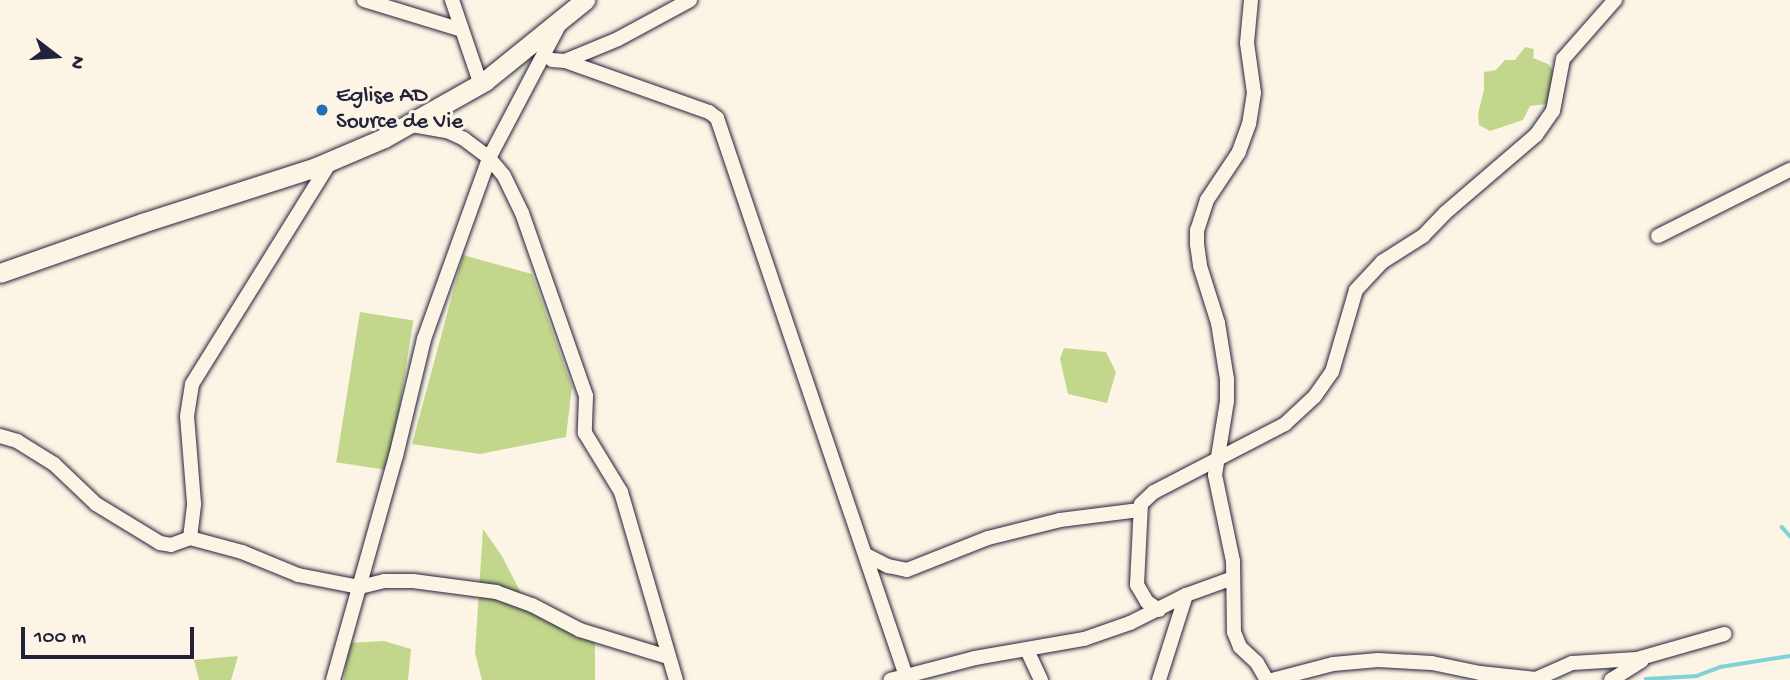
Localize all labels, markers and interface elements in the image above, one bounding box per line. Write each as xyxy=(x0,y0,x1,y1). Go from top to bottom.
north arrow xyxy=(21,21,91,91)
text: N xyxy=(64,53,89,72)
place label: Eglise AD Source de Vie xyxy=(336,83,463,137)
marker: Eglise AD Source de Vie xyxy=(314,102,330,118)
scale bar xyxy=(24,614,198,658)
text: 100 m xyxy=(34,626,86,651)

